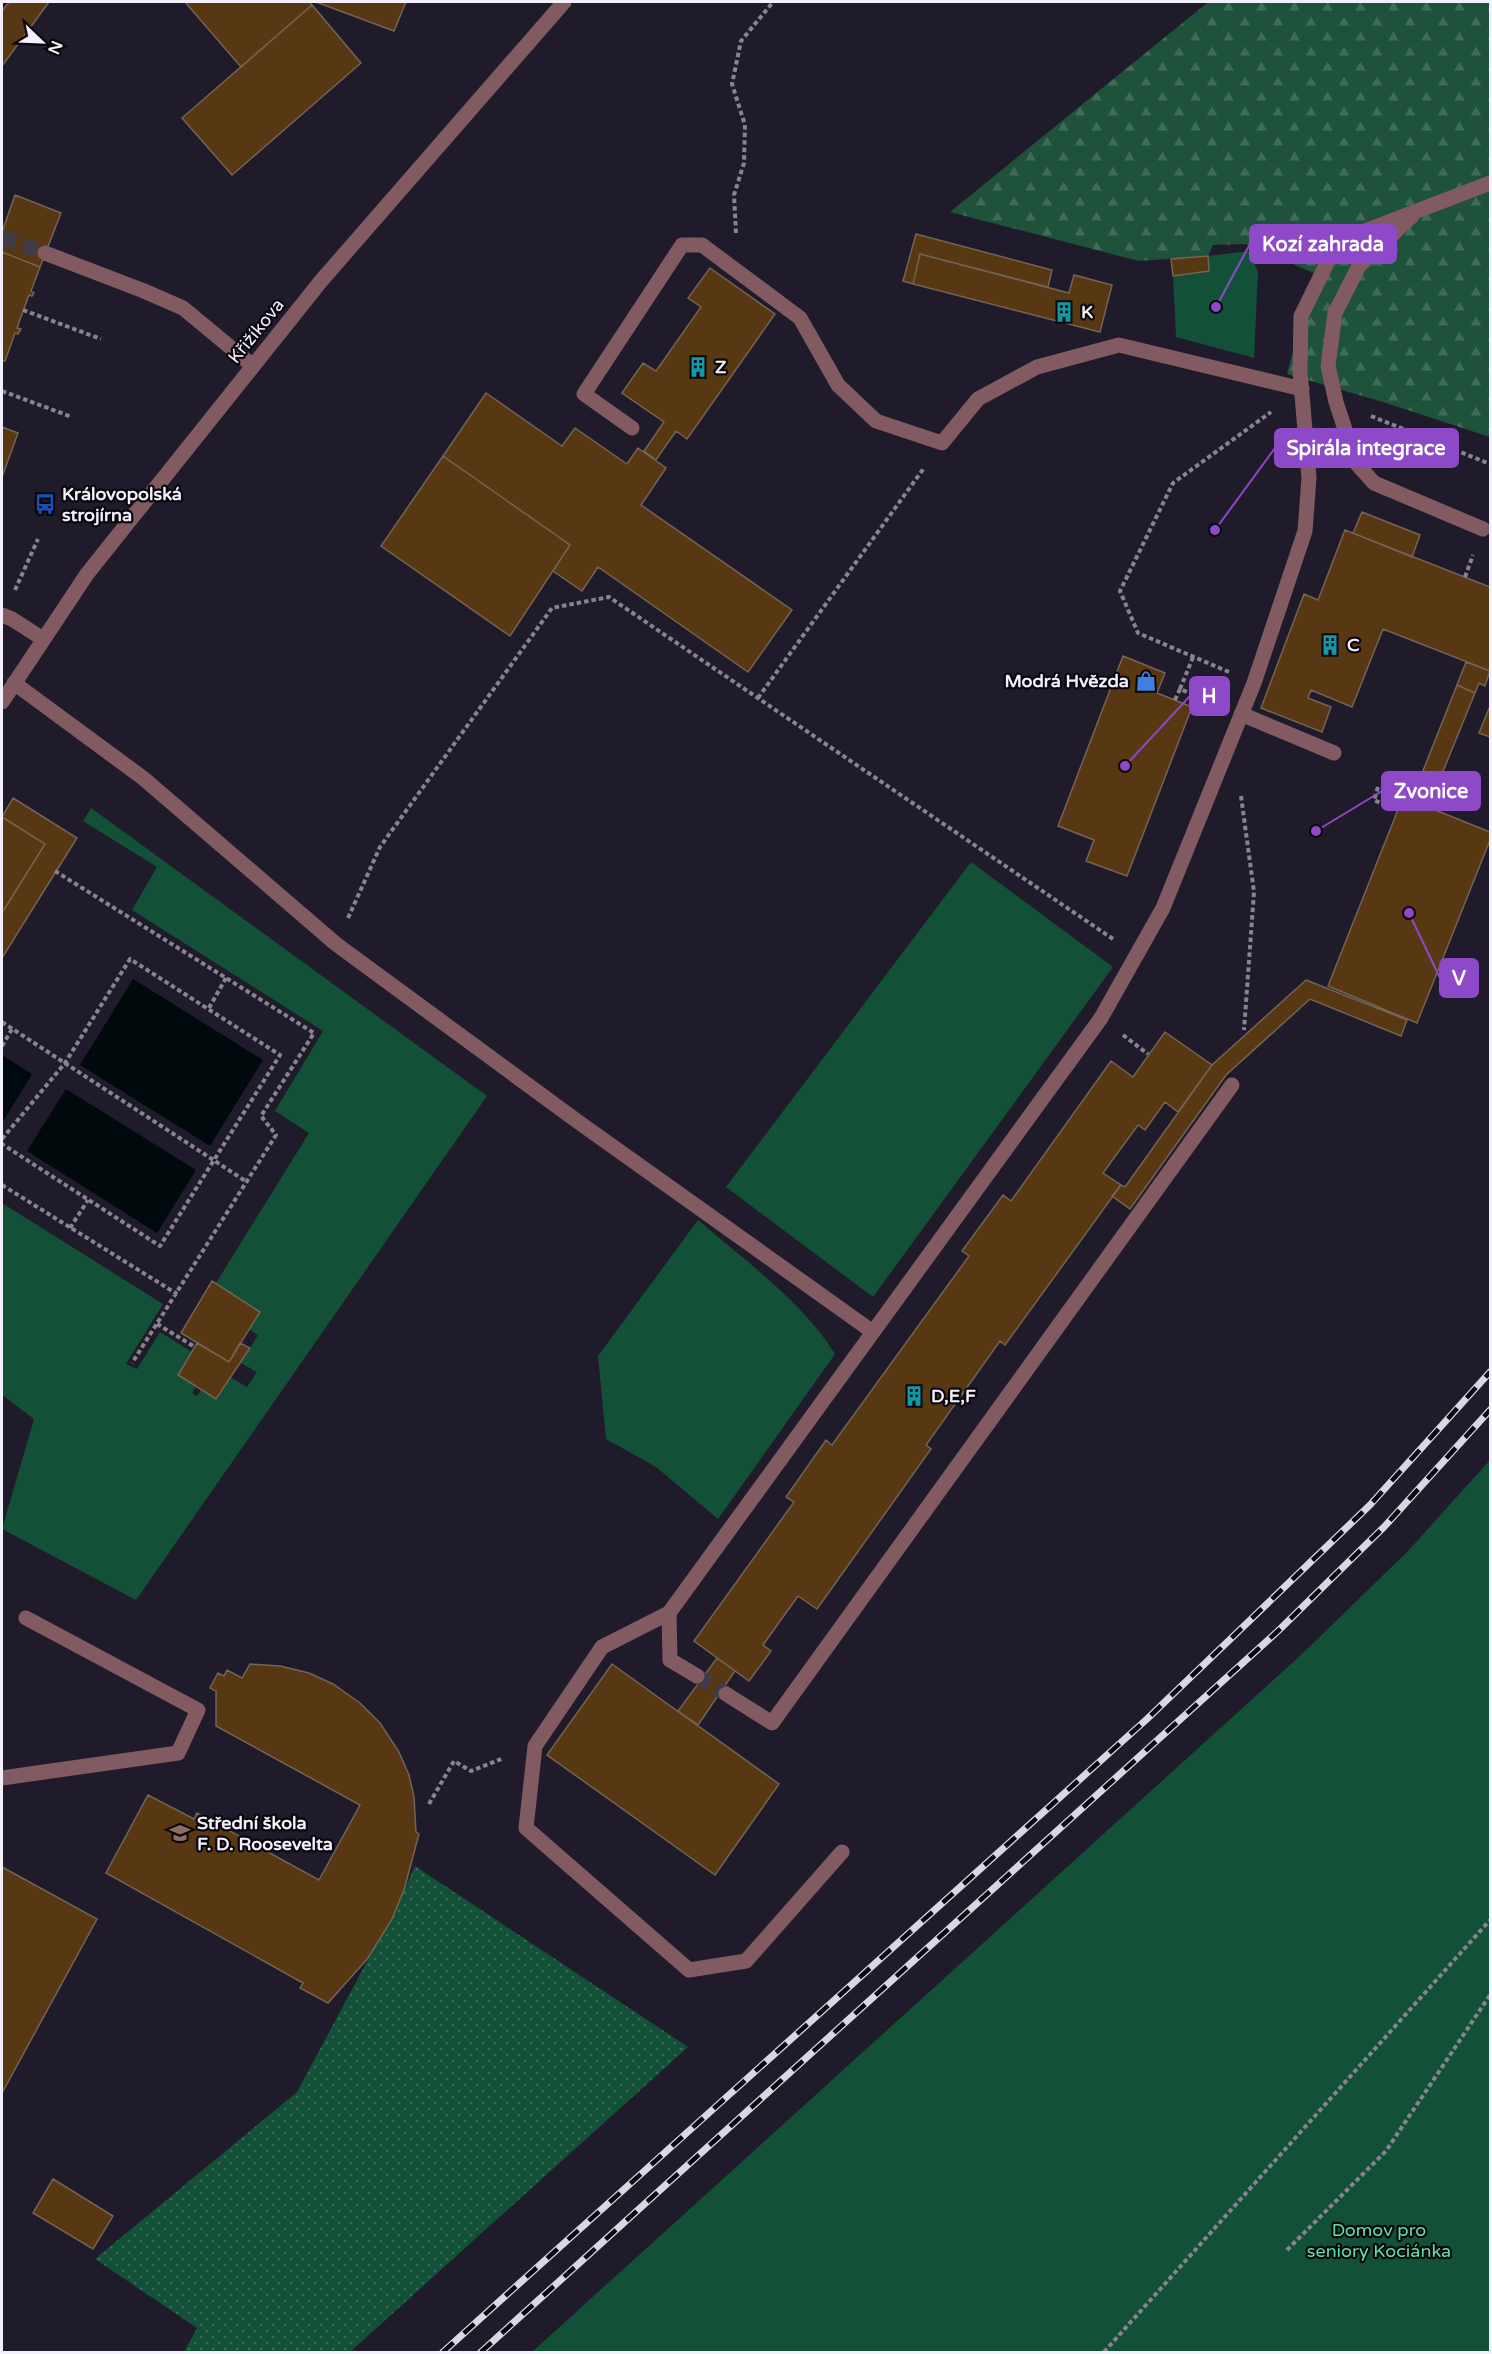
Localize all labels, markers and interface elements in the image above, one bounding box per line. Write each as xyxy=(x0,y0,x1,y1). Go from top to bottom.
north arrow xyxy=(12,12,72,72)
text: N xyxy=(43,38,67,57)
callout: Kozí zahrada xyxy=(1250,225,1396,263)
text: Kozí zahrada xyxy=(1262,233,1384,257)
street label: Křižíkova xyxy=(223,294,289,368)
building icon: K xyxy=(1052,300,1076,324)
place label: K xyxy=(1081,301,1093,323)
building icon: Z xyxy=(686,355,710,379)
place label: Z xyxy=(715,356,727,378)
callout: Spirála integrace xyxy=(1275,429,1458,467)
text: Spirála integrace xyxy=(1286,437,1446,461)
place label: Královopolská strojírna xyxy=(62,483,182,526)
bus stop icon: Královopolská strojírna xyxy=(33,492,57,516)
building icon: C xyxy=(1318,633,1342,657)
place label: C xyxy=(1347,634,1360,656)
shop icon: Modrá Hvězda xyxy=(1134,669,1158,693)
place label: Modrá Hvězda xyxy=(1004,670,1129,692)
callout: H xyxy=(1190,677,1229,715)
text: H xyxy=(1201,685,1217,709)
callout: Zvonice xyxy=(1382,772,1480,810)
text: Zvonice xyxy=(1394,780,1468,804)
callout: V xyxy=(1440,959,1478,997)
text: V xyxy=(1452,967,1466,991)
building icon: D,E,F xyxy=(902,1384,926,1408)
place label: D,E,F xyxy=(931,1385,976,1407)
place label: Střední škola F. D. Roosevelta xyxy=(197,1812,333,1855)
school or university icon: Střední škola F. D. Roosevelta xyxy=(168,1821,192,1845)
park label: Domov pro seniory Kociánka xyxy=(1307,2219,1451,2262)

